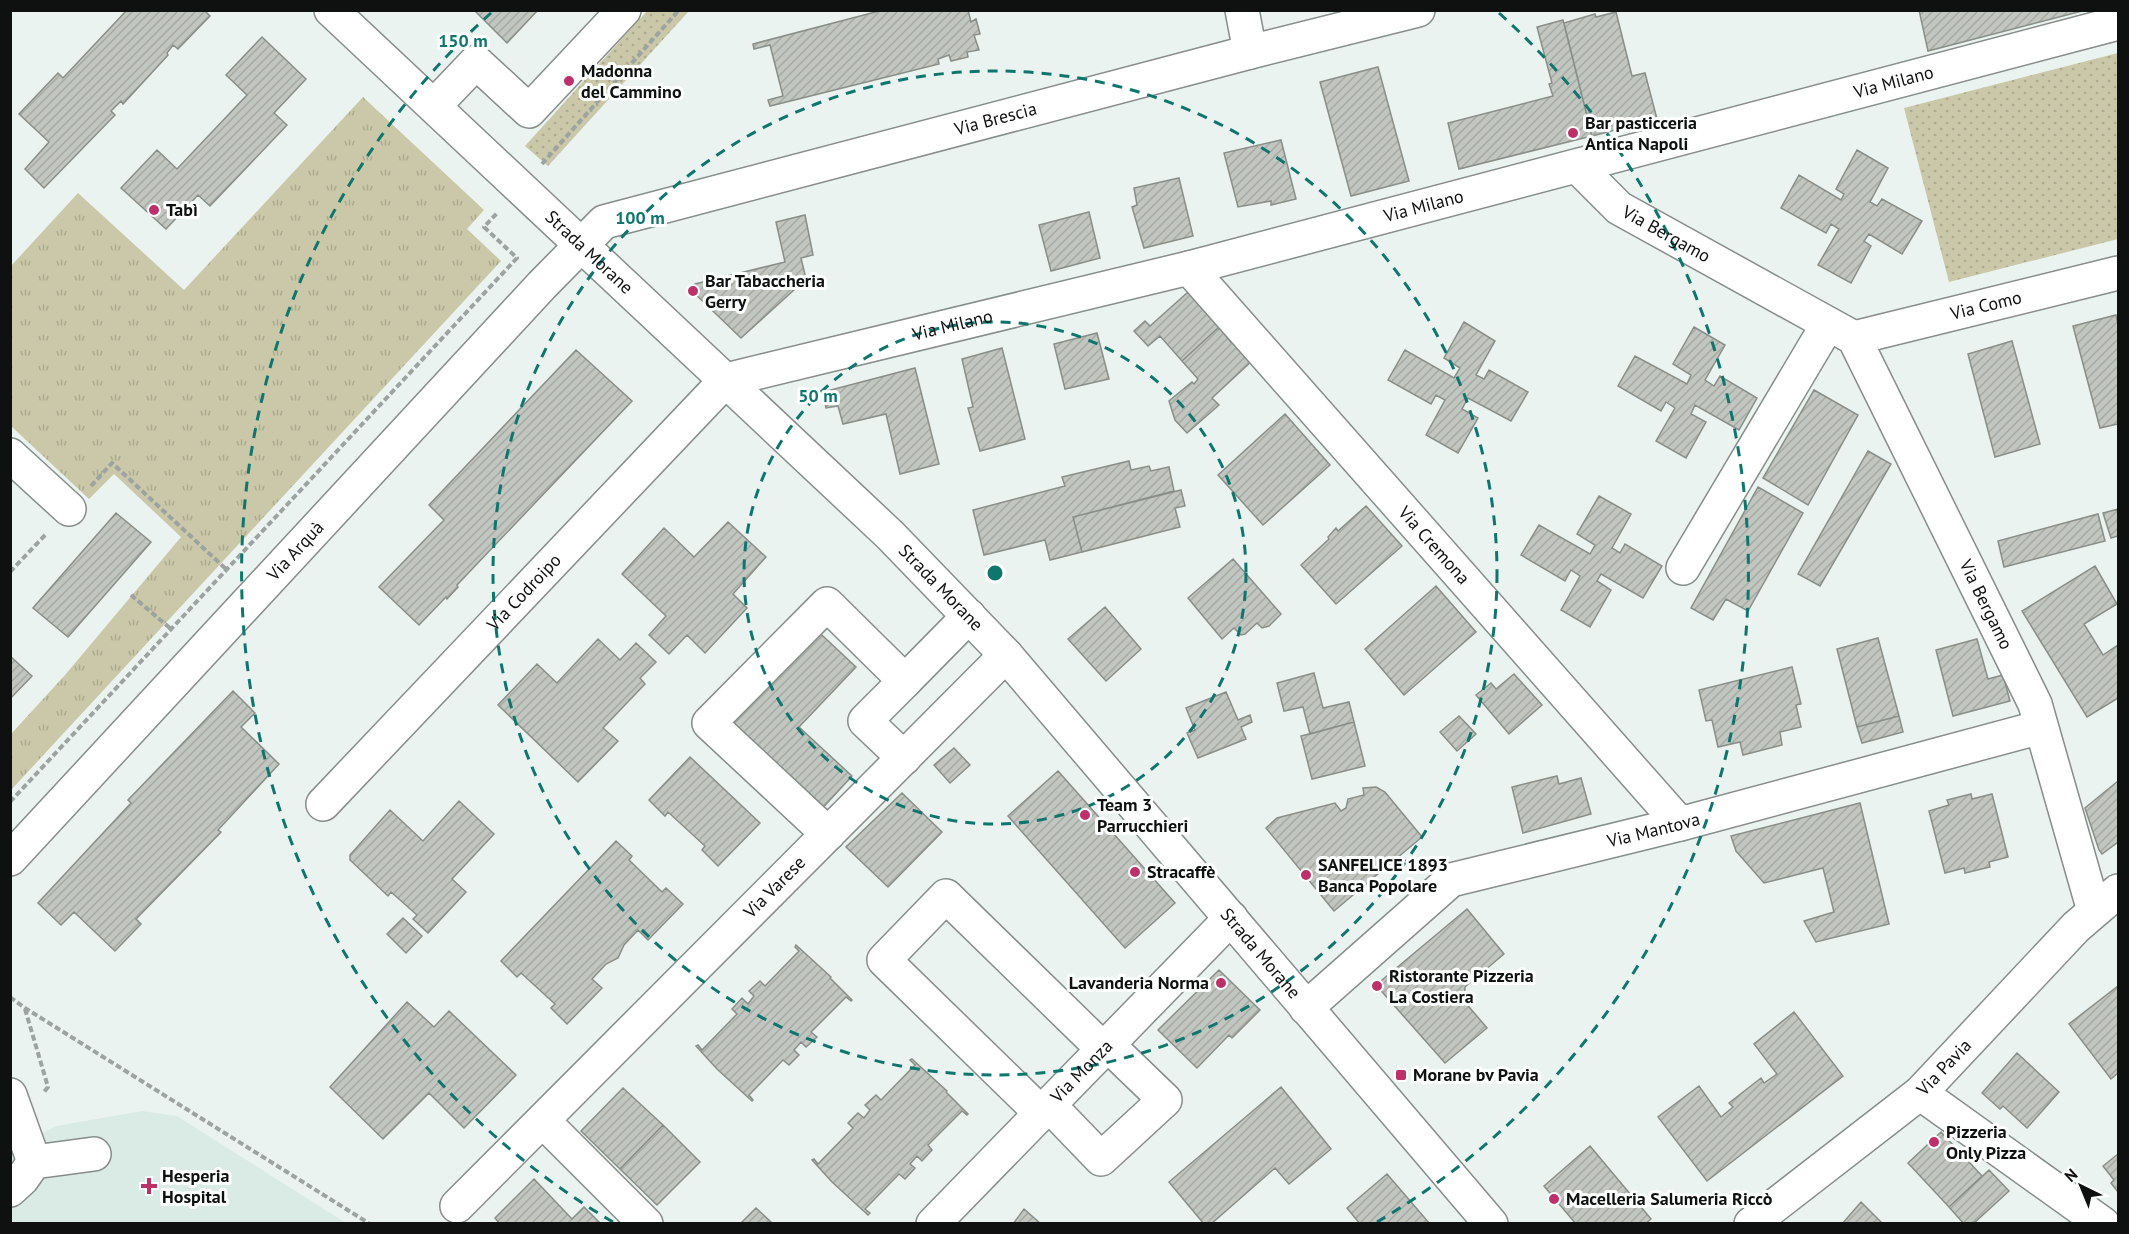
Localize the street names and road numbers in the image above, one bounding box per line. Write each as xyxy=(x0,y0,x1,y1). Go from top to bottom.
street label: Via Milano xyxy=(1850,60,1936,103)
street label: Via Brescia xyxy=(951,97,1039,141)
street label: Via Milano xyxy=(1380,184,1466,227)
street label: Via Bergamo xyxy=(1617,200,1715,267)
street label: Strada Morane xyxy=(541,205,638,299)
street label: Via Como xyxy=(1947,285,2024,325)
street label: Via Milano xyxy=(909,304,995,346)
street label: Via Cremona xyxy=(1393,500,1475,589)
street label: Via Arquà xyxy=(261,516,328,586)
street label: Strada Morane xyxy=(894,539,988,636)
street label: Via Codroipo xyxy=(481,549,566,636)
street label: Via Bergamo xyxy=(1954,555,2018,653)
street label: Via Mantova xyxy=(1604,807,1702,853)
street label: Via Varese xyxy=(738,851,810,924)
street label: Strada Morane xyxy=(1216,903,1306,1003)
street label: Via Pavia xyxy=(1911,1034,1976,1101)
street label: Via Monza xyxy=(1045,1035,1117,1108)

